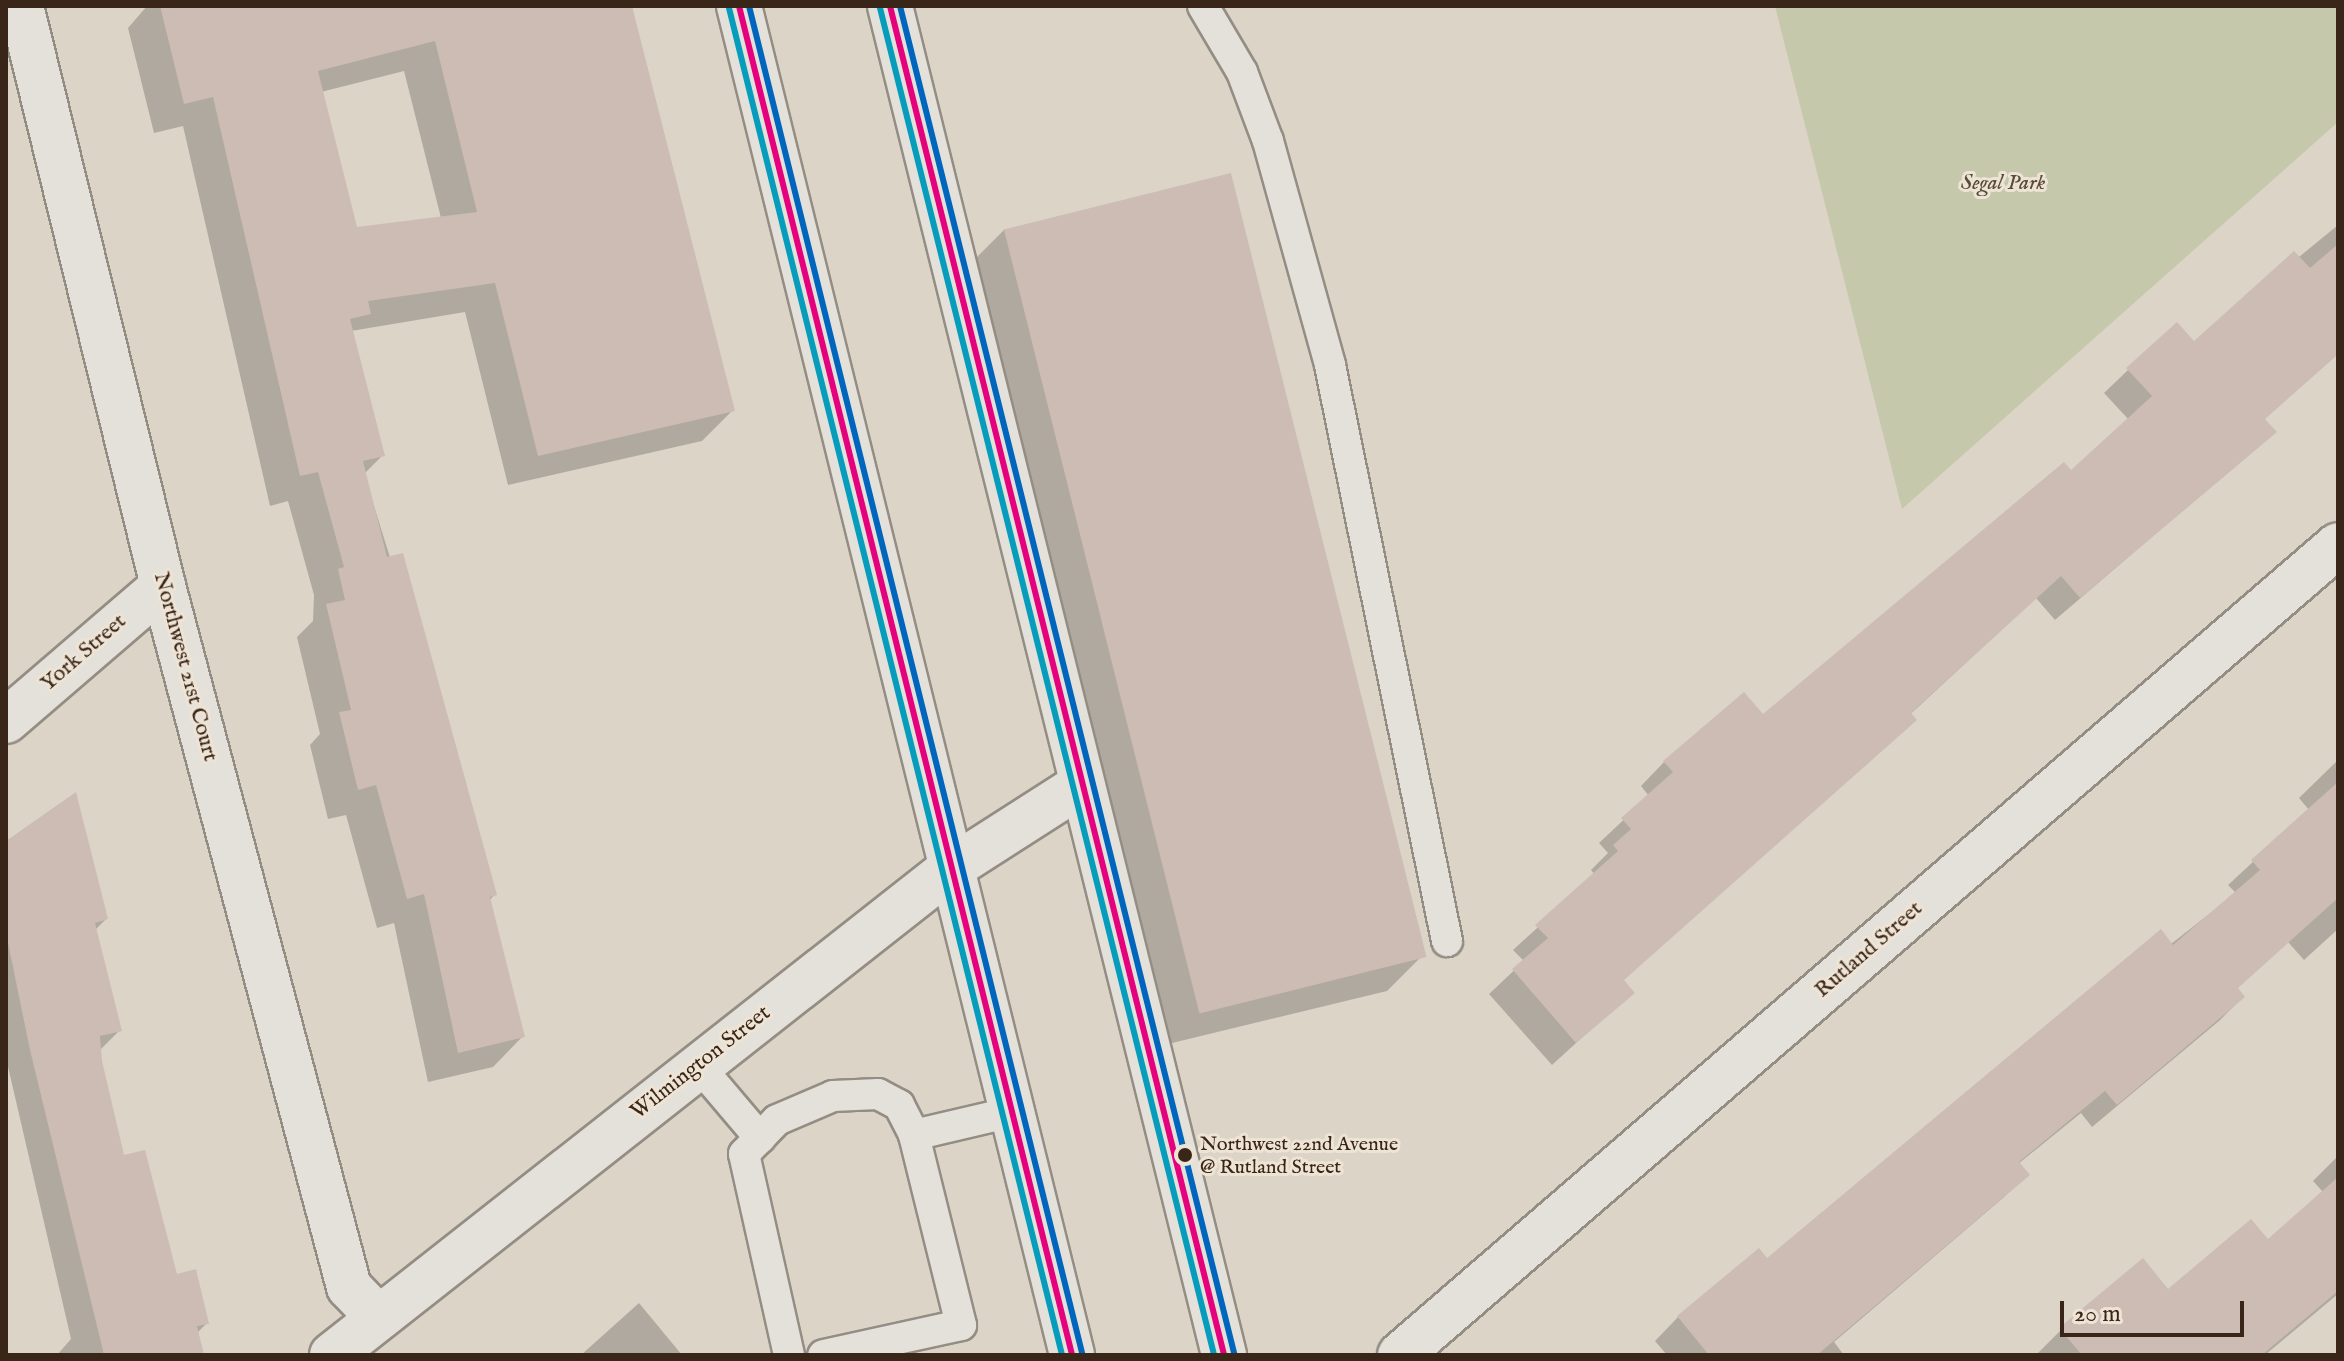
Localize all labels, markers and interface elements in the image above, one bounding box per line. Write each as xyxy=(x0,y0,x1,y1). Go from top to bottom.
park label: Segal Park xyxy=(1961,171,2045,197)
street label: Northwest 21st Court xyxy=(147,569,223,765)
street label: York Street xyxy=(36,609,132,697)
street label: Rutland Street xyxy=(1810,896,1928,1004)
street label: Wilmington Street xyxy=(626,1000,776,1126)
place label: Northwest 22nd Avenue @ Rutland Street xyxy=(1200,1132,1398,1179)
marker: Northwest 22nd Avenue @ Rutland Street xyxy=(1177,1147,1193,1163)
scale bar xyxy=(2064,1285,2248,1335)
text: 20 m xyxy=(2074,1299,2121,1330)

